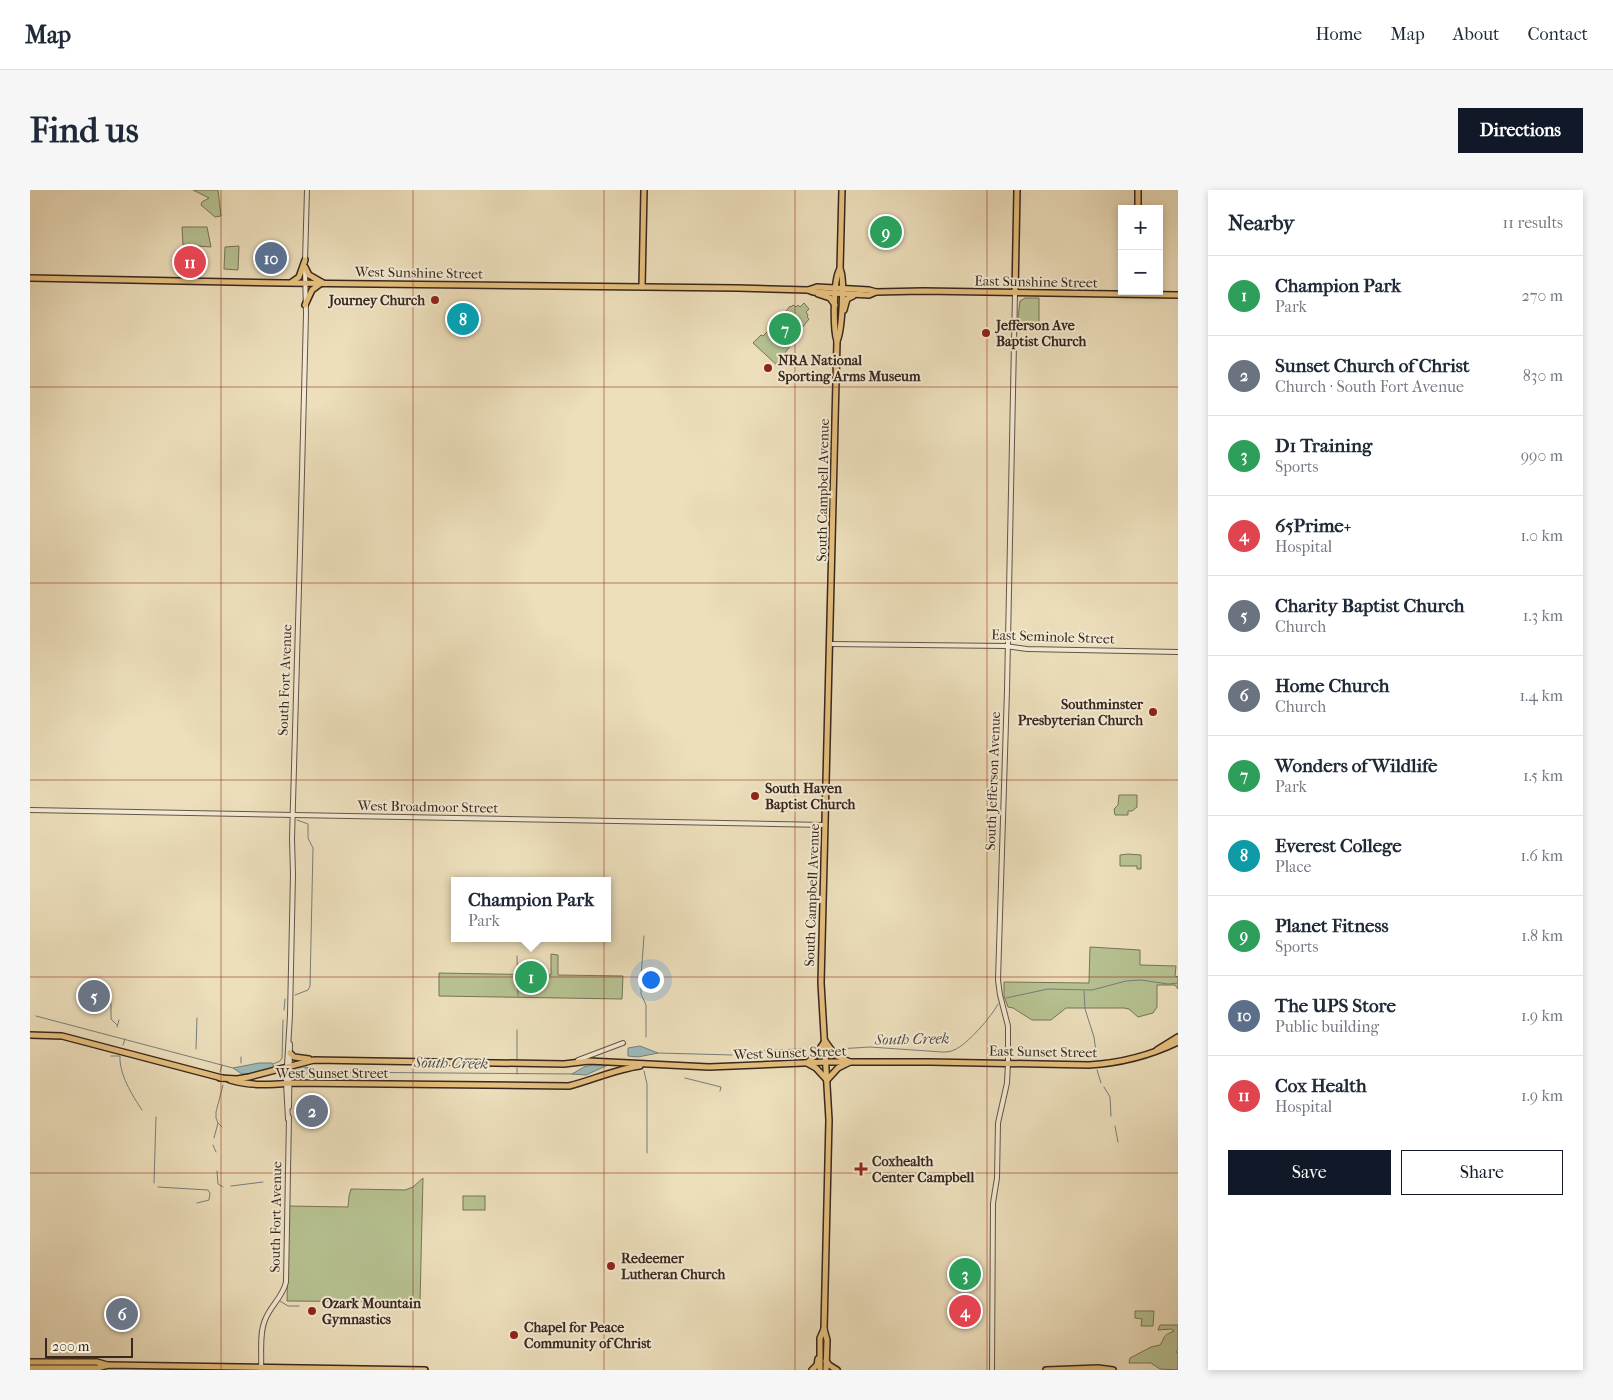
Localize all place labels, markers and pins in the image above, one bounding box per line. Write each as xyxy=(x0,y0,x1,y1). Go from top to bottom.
pin: 9 xyxy=(870,213,902,251)
pin: 10 xyxy=(255,239,287,277)
pin: 11 xyxy=(174,243,206,281)
place label: Journey Church xyxy=(327,292,426,309)
marker: Journey Church xyxy=(429,294,441,306)
pin: 8 xyxy=(447,300,479,338)
pin: 7 xyxy=(769,310,801,348)
place label: Jefferson Ave Baptist Church xyxy=(994,317,1088,350)
marker: Jefferson Ave Baptist Church xyxy=(980,327,992,339)
place label: NRA National Sporting Arms Museum xyxy=(778,352,921,385)
marker: NRA National Sporting Arms Museum xyxy=(762,362,774,374)
place label: Southminster Presbyterian Church xyxy=(1018,696,1144,729)
marker: Southminster Presbyterian Church xyxy=(1147,706,1159,718)
place label: South Haven Baptist Church xyxy=(765,780,857,813)
marker: South Haven Baptist Church xyxy=(749,790,761,802)
pin: 1 xyxy=(515,958,547,996)
pin: 5 xyxy=(78,977,110,1015)
pin: 2 xyxy=(296,1092,328,1130)
place label: Coxhealth Center Campbell xyxy=(872,1153,974,1186)
marker: Coxhealth Center Campbell xyxy=(854,1162,868,1176)
place label: Redeemer Lutheran Church xyxy=(621,1250,727,1283)
pin: 3 xyxy=(949,1255,981,1293)
marker: Redeemer Lutheran Church xyxy=(605,1260,617,1272)
pin: 4 xyxy=(949,1292,981,1330)
pin: 6 xyxy=(106,1295,138,1333)
place label: Ozark Mountain Gymnastics xyxy=(322,1295,422,1328)
marker: Ozark Mountain Gymnastics xyxy=(306,1305,318,1317)
place label: Chapel for Peace Community of Christ xyxy=(524,1319,652,1352)
marker: Chapel for Peace Community of Christ xyxy=(508,1329,520,1341)

